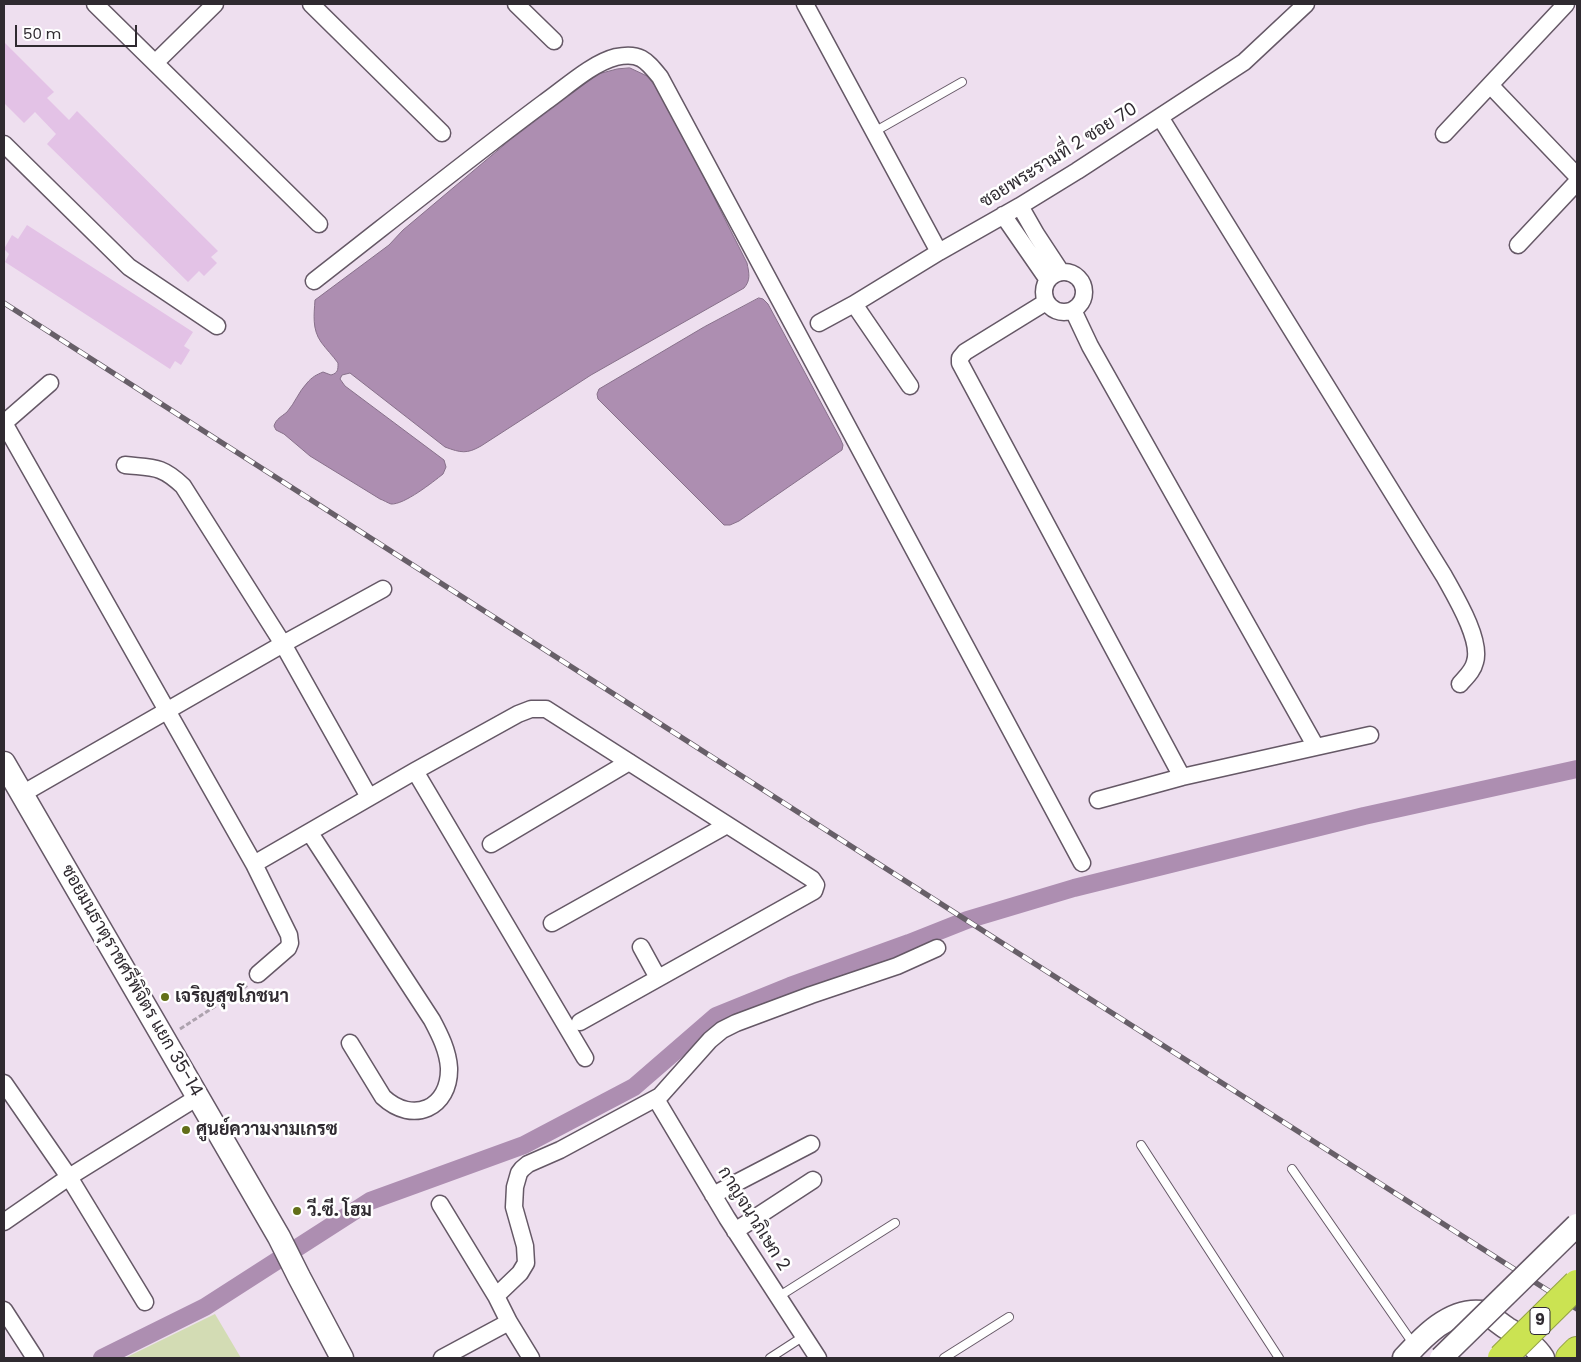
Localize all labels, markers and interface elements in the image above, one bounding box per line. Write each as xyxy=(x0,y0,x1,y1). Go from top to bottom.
scale bar xyxy=(18,15,140,47)
text: 50 m xyxy=(23,23,61,44)
street label: ซอยพระรามที่ 2 ซอย 70 xyxy=(976,99,1142,213)
street label: ซอยมนธาตุราชศรีพิจิตร แยก 35-14 xyxy=(56,861,206,1101)
place label: เจริญสุขโภชนา xyxy=(175,986,289,1008)
marker: เจริญสุขโภชนา xyxy=(159,991,171,1003)
place label: ศูนย์ความงามเกรซ xyxy=(196,1119,338,1141)
marker: ศูนย์ความงามเกรซ xyxy=(180,1124,192,1136)
street label: กาญจนาภิเษก 2 xyxy=(712,1163,794,1275)
place label: วี.ซี. โฮม xyxy=(307,1200,372,1222)
marker: วี.ซี. โฮม xyxy=(291,1205,303,1217)
road number: 9 xyxy=(1530,1308,1550,1334)

